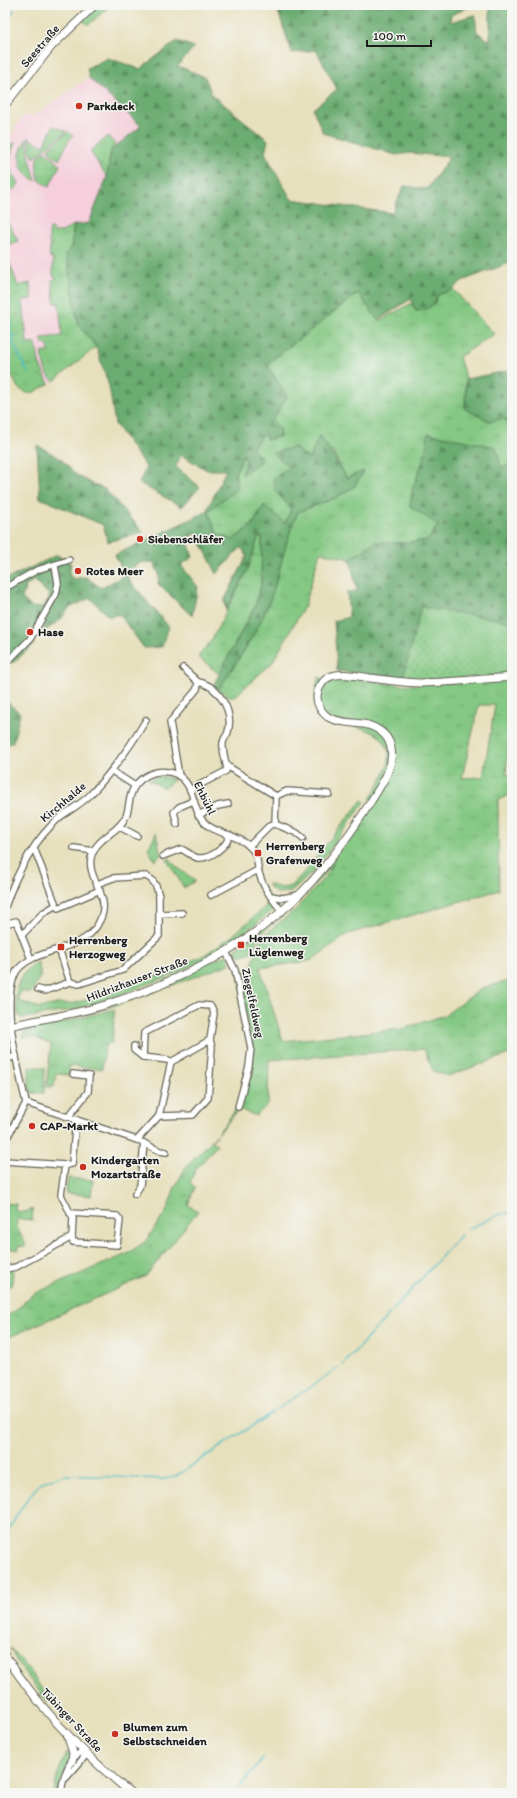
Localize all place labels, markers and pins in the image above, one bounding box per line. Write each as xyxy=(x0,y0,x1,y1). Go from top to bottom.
place label: Parkdeck xyxy=(87,99,135,113)
marker: Parkdeck xyxy=(74,101,84,111)
place label: Siebenschläfer xyxy=(148,532,224,546)
marker: Siebenschläfer xyxy=(135,534,145,544)
place label: Rotes Meer xyxy=(86,564,144,578)
marker: Rotes Meer xyxy=(73,566,83,576)
place label: Hase xyxy=(38,625,64,639)
marker: Hase xyxy=(25,627,35,637)
place label: Herrenberg Grafenweg xyxy=(266,839,325,868)
marker: Herrenberg Grafenweg xyxy=(253,848,263,858)
place label: Herrenberg Lüglenweg xyxy=(249,931,308,960)
place label: Herrenberg Herzogweg xyxy=(69,933,128,962)
marker: Herrenberg Lüglenweg xyxy=(236,940,246,950)
marker: Herrenberg Herzogweg xyxy=(56,942,66,952)
place label: CAP-Markt xyxy=(40,1119,99,1133)
marker: CAP-Markt xyxy=(27,1121,37,1131)
place label: Kindergarten Mozartstraße xyxy=(91,1153,161,1181)
marker: Kindergarten Mozartstraße xyxy=(78,1162,88,1172)
place label: Blumen zum Selbstschneiden xyxy=(123,1720,207,1748)
marker: Blumen zum Selbstschneiden xyxy=(110,1729,120,1739)

